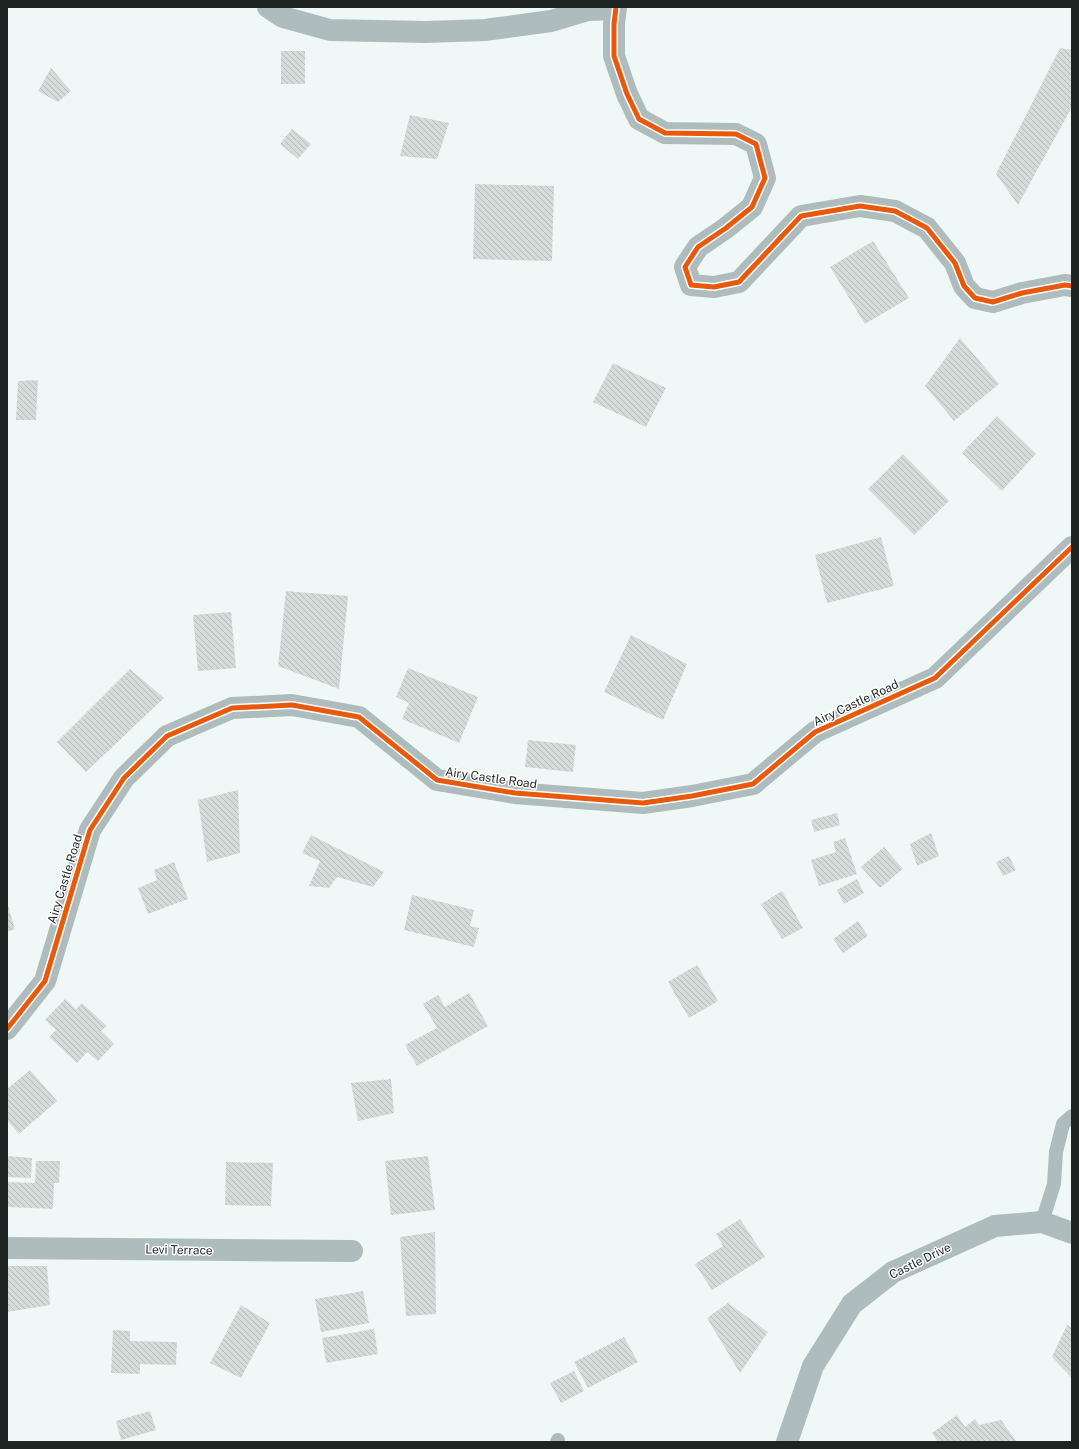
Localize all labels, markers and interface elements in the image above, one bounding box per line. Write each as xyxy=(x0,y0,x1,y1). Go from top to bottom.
street label: Airy Castle Road xyxy=(811,677,901,729)
street label: Airy Castle Road xyxy=(444,765,538,791)
street label: Airy Castle Road xyxy=(45,833,85,925)
street label: Castle Drive xyxy=(887,1240,953,1282)
street label: Levi Terrace xyxy=(145,1242,213,1258)

